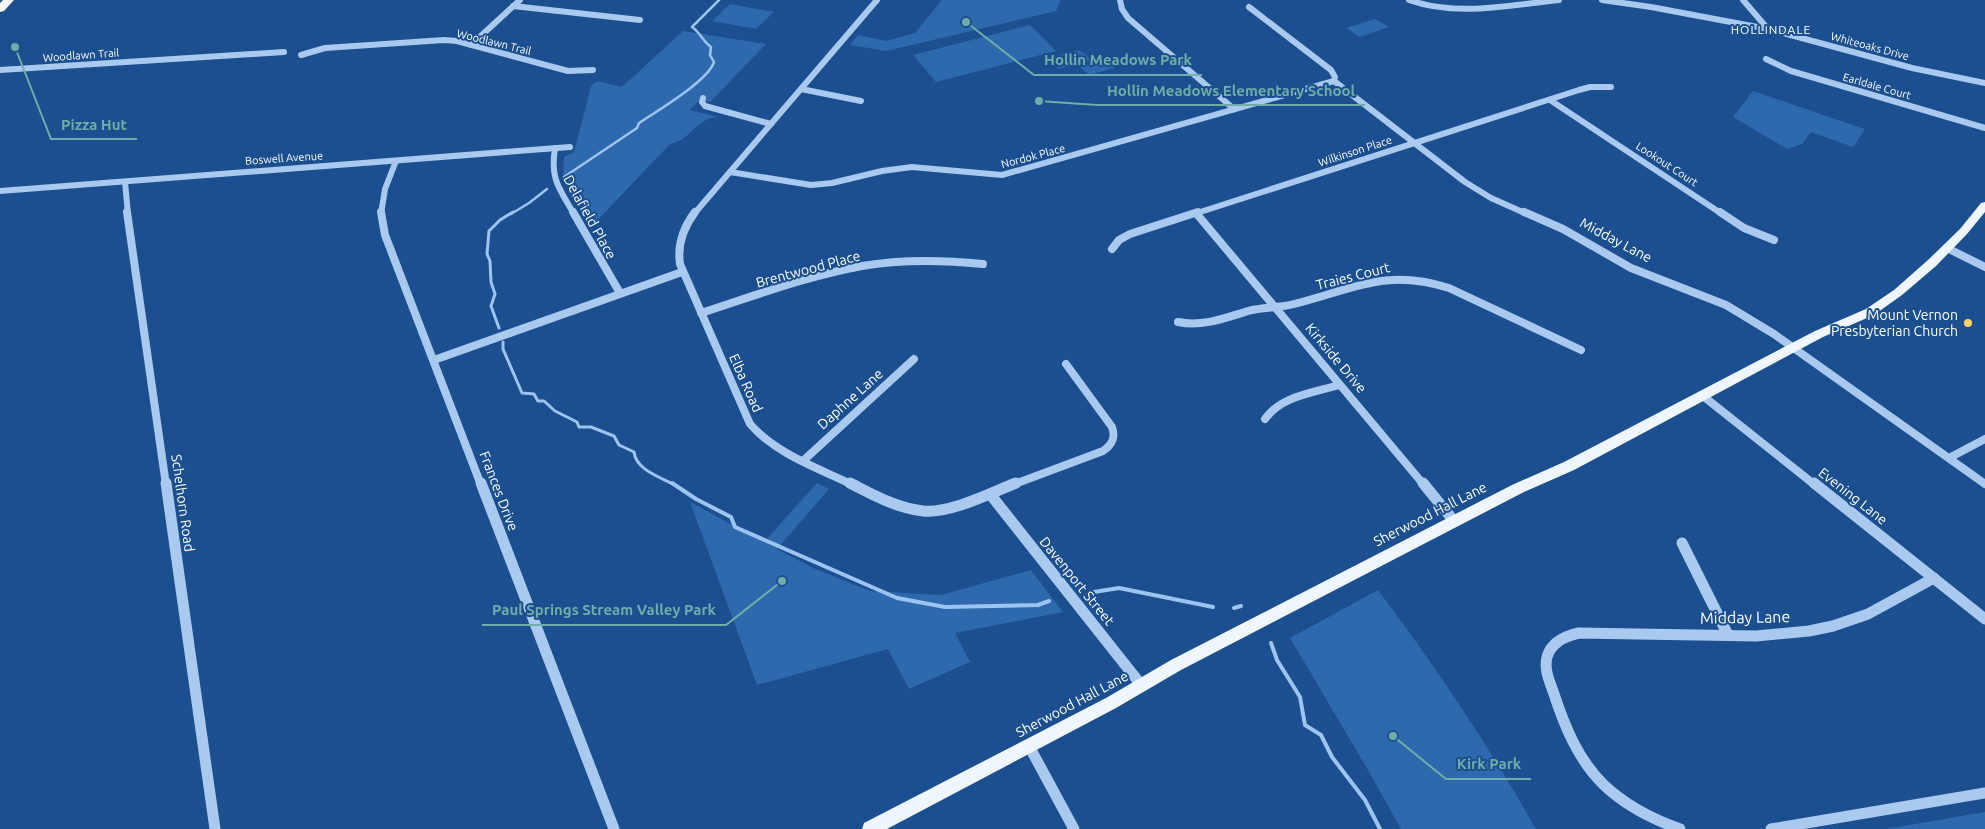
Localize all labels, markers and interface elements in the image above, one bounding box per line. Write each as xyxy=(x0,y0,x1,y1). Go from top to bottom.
district label: HOLLINDALE xyxy=(1731,23,1811,36)
street label: Woodlawn Trail xyxy=(456,27,533,57)
street label: Whiteoaks Drive xyxy=(1830,30,1910,62)
callout: Hollin Meadows Park xyxy=(1034,45,1202,75)
street label: Woodlawn Trail xyxy=(43,46,120,64)
text: Hollin Meadows Park xyxy=(1044,51,1192,68)
street label: Earldale Court xyxy=(1842,71,1913,102)
callout: Hollin Meadows Elementary School xyxy=(1097,75,1365,105)
text: Hollin Meadows Elementary School xyxy=(1107,82,1355,99)
callout: Pizza Hut xyxy=(51,109,137,139)
text: Pizza Hut xyxy=(61,116,128,133)
street label: Wilkinson Place xyxy=(1317,133,1393,169)
street label: Lookout Court xyxy=(1634,140,1701,189)
street label: Nordok Place xyxy=(1000,142,1066,170)
street label: Boswell Avenue xyxy=(245,149,323,167)
street label: Delafield Place xyxy=(560,172,620,262)
street label: Midday Lane xyxy=(1577,214,1655,266)
street label: Brentwood Place xyxy=(754,247,862,291)
street label: Traies Court xyxy=(1314,259,1392,293)
place label: Mount Vernon Presbyterian Church xyxy=(1831,307,1958,339)
marker: Mount Vernon Presbyterian Church xyxy=(1962,317,1974,329)
street label: Kirkside Drive xyxy=(1302,320,1370,396)
street label: Elba Road xyxy=(726,351,766,415)
street label: Daphne Lane xyxy=(814,366,886,432)
street label: Frances Drive xyxy=(476,449,522,533)
street label: Schelhorn Road xyxy=(168,453,198,553)
street label: Evening Lane xyxy=(1815,464,1891,528)
street label: Sherwood Hall Lane xyxy=(1371,479,1489,549)
street label: Davenport Street xyxy=(1036,534,1118,629)
callout: Paul Springs Stream Valley Park xyxy=(482,595,726,625)
text: Paul Springs Stream Valley Park xyxy=(492,601,717,618)
street label: Midday Lane xyxy=(1700,607,1790,627)
street label: Sherwood Hall Lane xyxy=(1013,668,1131,740)
callout: Kirk Park xyxy=(1446,749,1531,779)
text: Kirk Park xyxy=(1457,755,1522,772)

